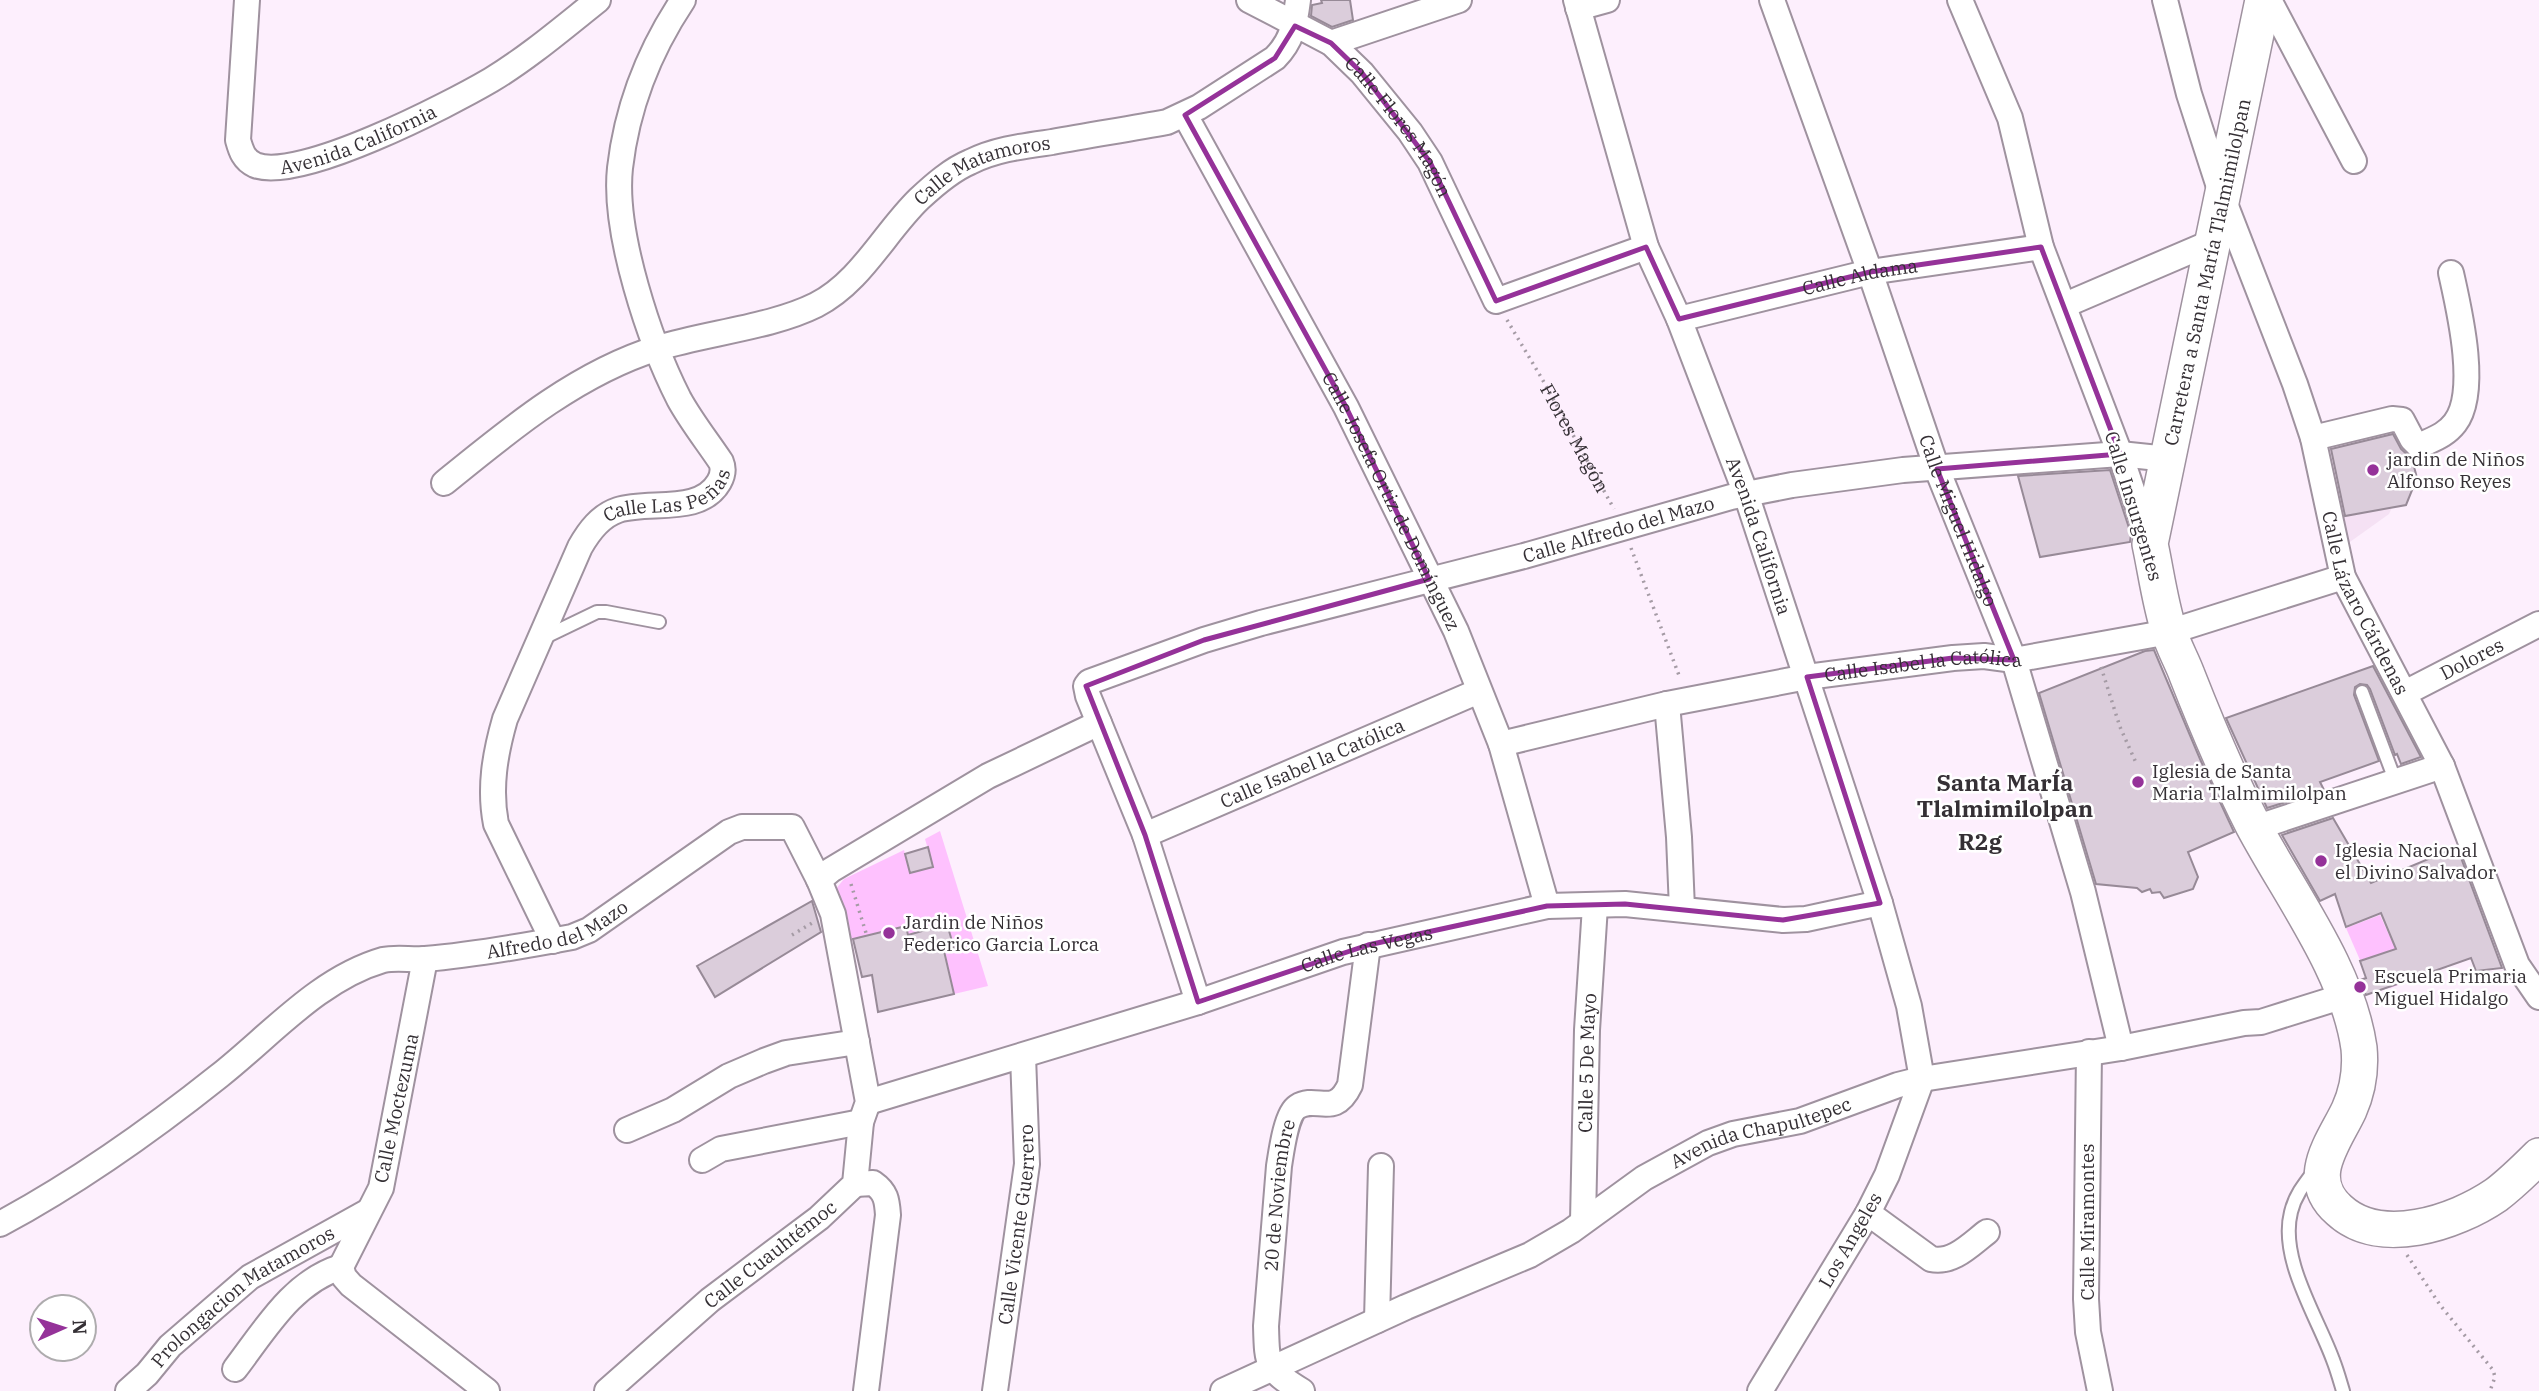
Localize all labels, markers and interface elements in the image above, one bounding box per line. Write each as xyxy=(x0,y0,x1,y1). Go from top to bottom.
street label: Calle Flores Magón xyxy=(1340,51,1457,201)
street label: Carretera a Santa María Tlalmimilolpan xyxy=(2158,96,2256,448)
street label: Avenida California xyxy=(278,99,440,179)
street label: Calle Matamoros xyxy=(908,130,1052,210)
street label: Calle Aldama xyxy=(1800,253,1919,300)
street label: Calle Josefa Ortiz de Domínguez xyxy=(1317,368,1466,634)
street label: Flores Magón xyxy=(1535,379,1614,497)
street label: Calle Insurgentes xyxy=(2100,428,2168,584)
street label: Calle Miguel Hidalgo xyxy=(1914,431,2003,610)
place label: jardin de Niños Alfonso Reyes xyxy=(2386,447,2525,493)
street label: Avenida California xyxy=(1721,453,1797,618)
marker: jardin de Niños Alfonso Reyes xyxy=(2365,462,2381,478)
street label: Calle Las Peñas xyxy=(599,467,735,527)
street label: Calle Alfredo del Mazo xyxy=(1520,490,1717,568)
street label: Calle Lázaro Cárdenas xyxy=(2317,509,2414,699)
street label: Dolores xyxy=(2436,632,2508,685)
street label: Calle Isabel la Católica xyxy=(1823,643,2023,687)
street label: Calle Isabel la Católica xyxy=(1216,713,1408,813)
place label: Iglesia de Santa Maria Tlalmimilolpan xyxy=(2152,759,2347,805)
district label: Santa MarÍa Tlalmimilolpan xyxy=(1917,767,2093,823)
marker: Iglesia de Santa Maria Tlalmimilolpan xyxy=(2130,774,2146,790)
district label: R2g xyxy=(1958,826,2003,856)
place label: Iglesia Nacional el Divino Salvador xyxy=(2335,838,2497,884)
marker: Iglesia Nacional el Divino Salvador xyxy=(2313,853,2329,869)
street label: Alfredo del Mazo xyxy=(485,895,632,964)
place label: Jardin de Niños Federico Garcia Lorca xyxy=(903,910,1099,956)
street label: Calle Las Vegas xyxy=(1297,920,1435,978)
marker: Jardin de Niños Federico Garcia Lorca xyxy=(881,925,897,941)
place label: Escuela Primaria Miguel Hidalgo xyxy=(2374,964,2527,1010)
marker: Escuela Primaria Miguel Hidalgo xyxy=(2352,979,2368,995)
street label: Calle 5 De Mayo xyxy=(1573,992,1601,1133)
street label: Calle Moctezuma xyxy=(368,1031,424,1185)
street label: Avenida Chapultepec xyxy=(1666,1091,1855,1173)
street label: 20 de Noviembre xyxy=(1258,1116,1300,1272)
street label: Calle Vicente Guerrero xyxy=(992,1124,1039,1326)
street label: Calle Miramontes xyxy=(2075,1144,2099,1300)
street label: Los Angeles xyxy=(1813,1188,1887,1292)
street label: Calle Cuauhtémoc xyxy=(699,1194,841,1313)
street label: Prolongacion Matamoros xyxy=(146,1220,339,1372)
north arrow xyxy=(28,1293,98,1363)
text: N xyxy=(68,1319,92,1335)

